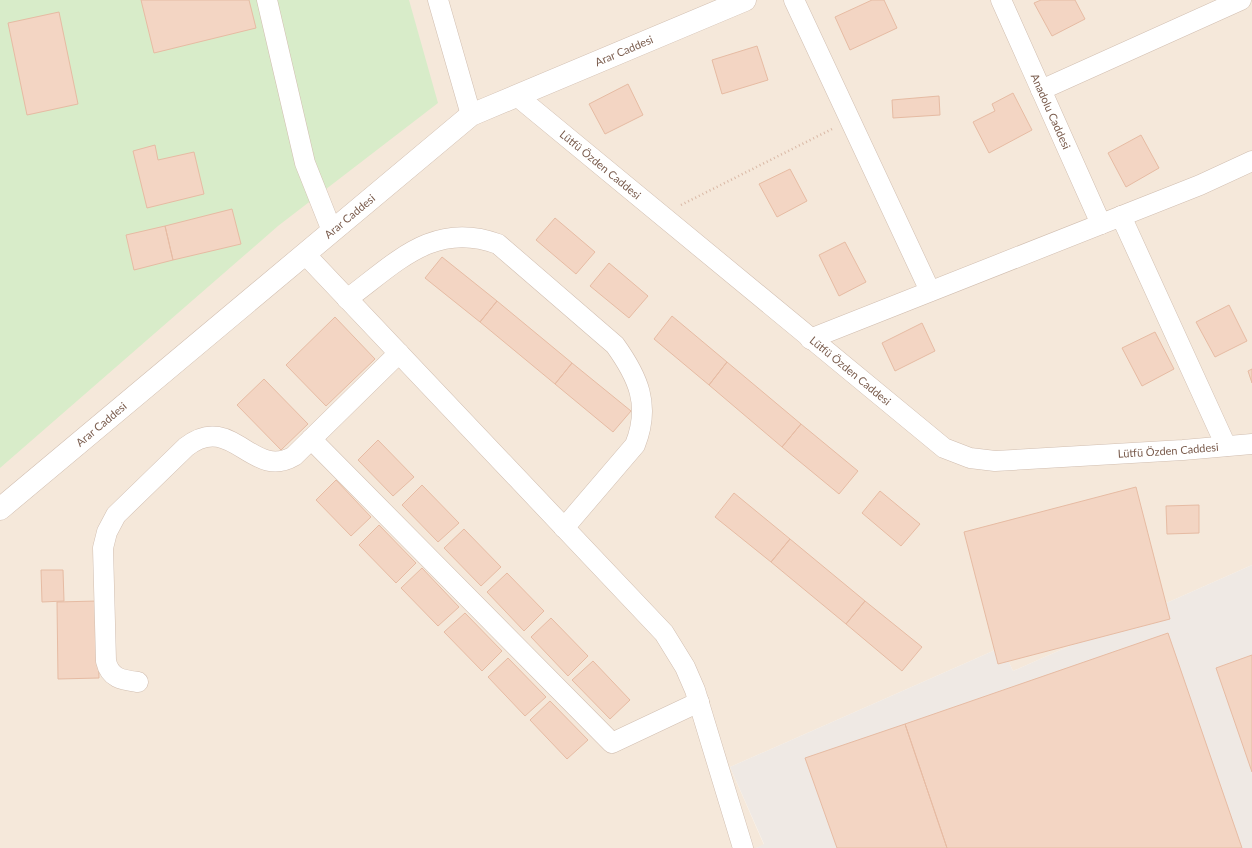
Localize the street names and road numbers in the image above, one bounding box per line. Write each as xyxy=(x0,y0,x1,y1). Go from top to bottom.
street label: Arar Caddesi xyxy=(593,32,655,68)
street label: Anadolu Caddesi xyxy=(1029,71,1074,151)
street label: Lütfü Özden Caddesi xyxy=(558,127,644,202)
street label: Arar Caddesi xyxy=(322,191,378,241)
street label: Lütfü Özden Caddesi xyxy=(808,333,894,408)
street label: Arar Caddesi xyxy=(73,399,129,449)
street label: Lütfü Özden Caddesi xyxy=(1117,440,1219,460)

